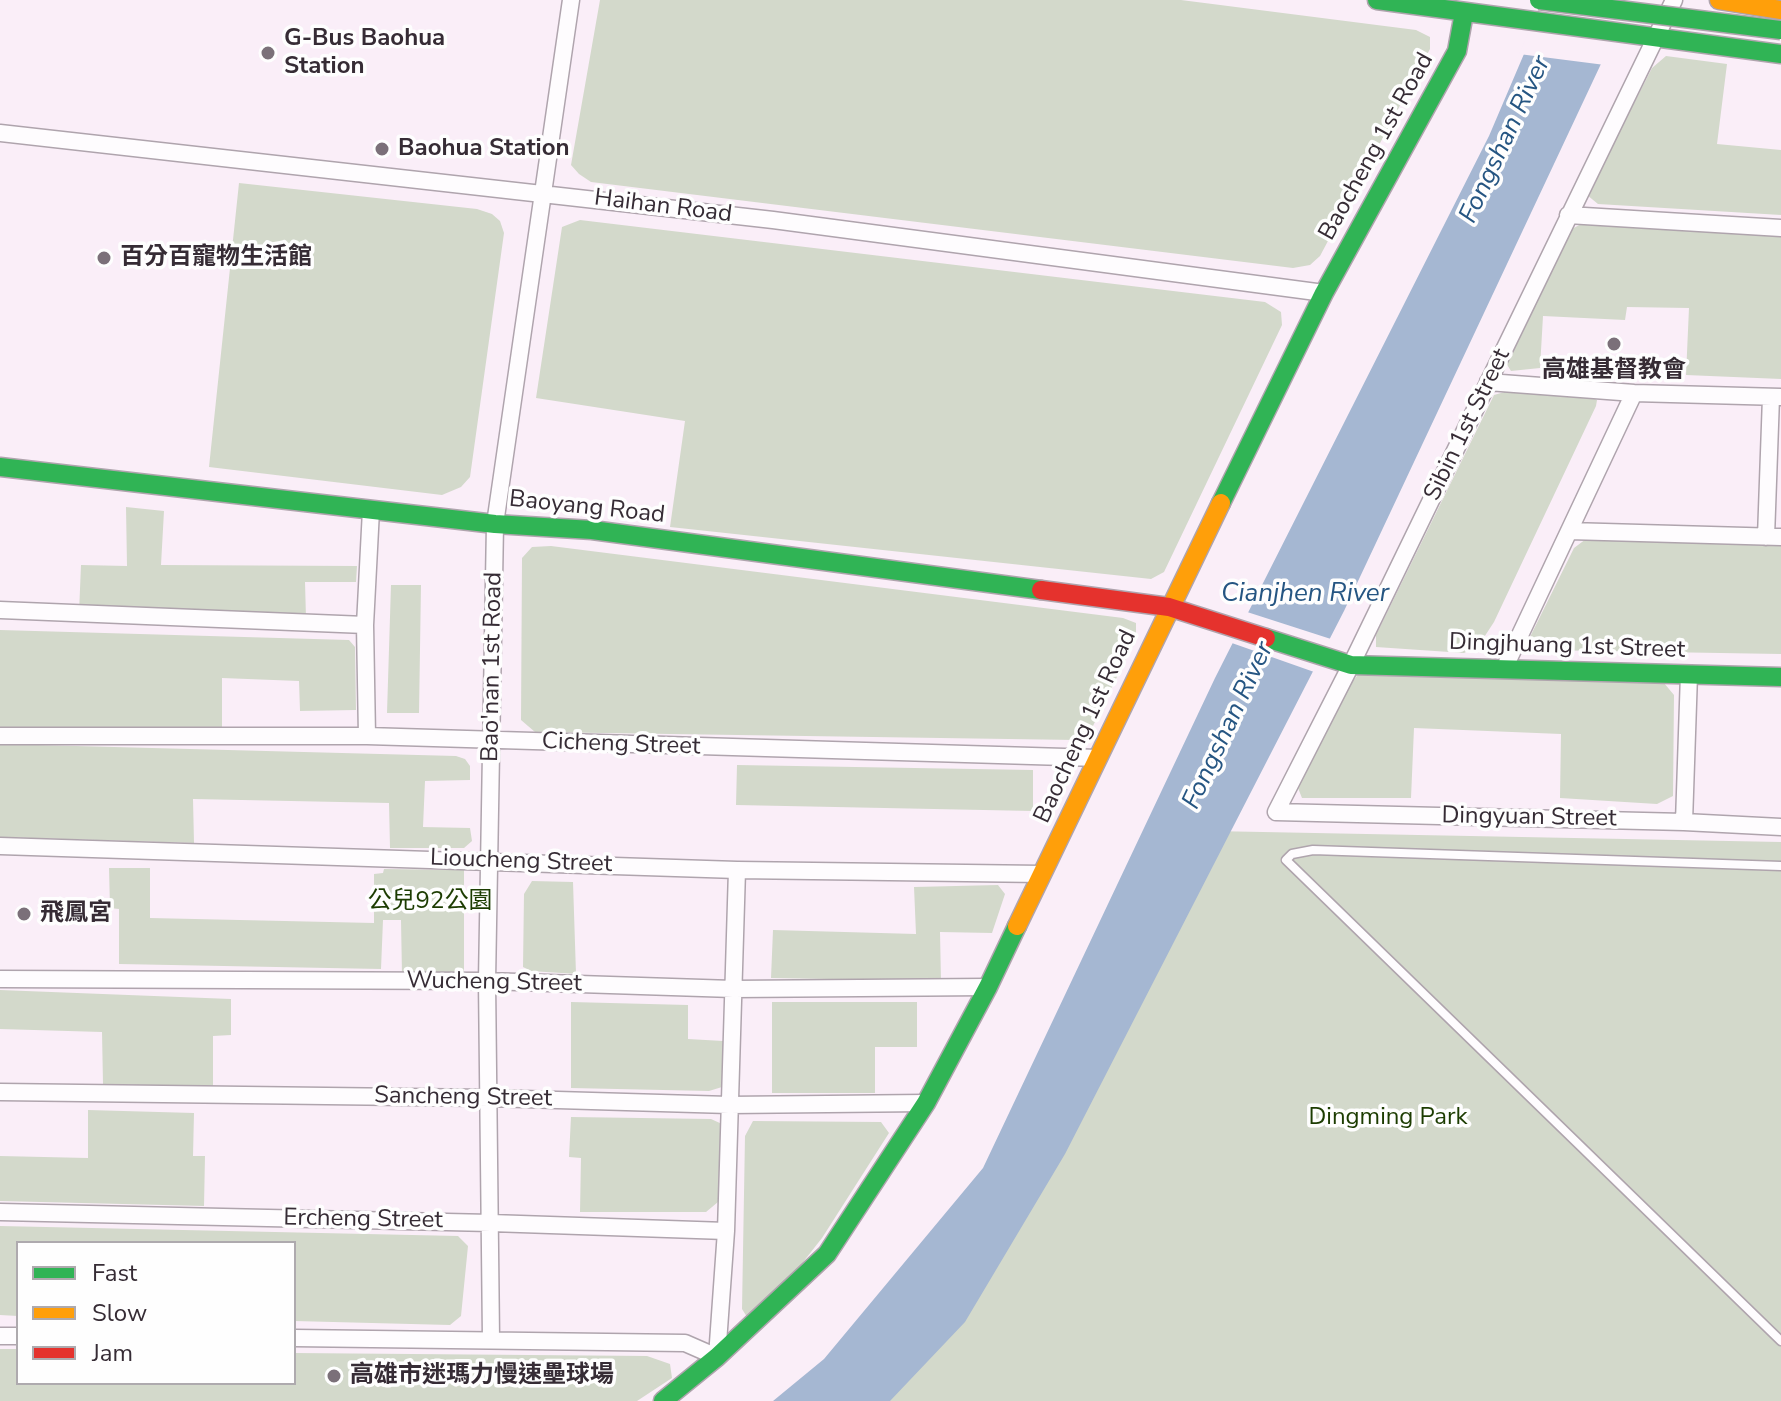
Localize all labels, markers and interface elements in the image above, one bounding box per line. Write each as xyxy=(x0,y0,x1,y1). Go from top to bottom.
place label: G-Bus Baohua Station xyxy=(284,25,445,81)
marker: G-Bus Baohua Station xyxy=(259,44,277,62)
street label: Baocheng 1st Road xyxy=(1314,48,1440,246)
water label: Fongshan River xyxy=(1454,52,1558,228)
place label: Baohua Station xyxy=(398,135,570,163)
marker: Baohua Station xyxy=(373,140,391,158)
street label: Haihan Road xyxy=(592,184,734,230)
place label: 百分百寵物生活館 xyxy=(120,244,312,272)
marker: 百分百寵物生活館 xyxy=(95,249,113,267)
marker: 高雄基督教會 xyxy=(1605,335,1623,353)
street label: Sibin 1st Street xyxy=(1419,344,1517,506)
place label: 高雄基督教會 xyxy=(1542,357,1686,385)
street label: Baoyang Road xyxy=(508,485,666,531)
street label: Bao'nan 1st Road xyxy=(477,572,509,762)
water label: Cianjhen River xyxy=(1221,579,1389,611)
street label: Baocheng 1st Road xyxy=(1029,626,1143,828)
street label: Dingjhuang 1st Street xyxy=(1448,628,1686,666)
water label: Fongshan River xyxy=(1177,638,1281,814)
street label: Cicheng Street xyxy=(541,728,701,762)
street label: Dingyuan Street xyxy=(1441,802,1617,834)
street label: Lioucheng Street xyxy=(429,844,613,880)
park label: 公兒92公園 xyxy=(368,888,492,916)
place label: 飛鳳宮 xyxy=(40,900,112,928)
marker: 飛鳳宮 xyxy=(15,905,33,923)
street label: Wucheng Street xyxy=(406,967,582,999)
street label: Sancheng Street xyxy=(374,1082,552,1114)
park label: Dingming Park xyxy=(1309,1104,1467,1132)
street label: Ercheng Street xyxy=(283,1204,443,1236)
legend xyxy=(16,1241,296,1385)
text: Fast xyxy=(92,1257,137,1289)
text: Slow xyxy=(92,1297,147,1329)
text: Jam xyxy=(92,1337,133,1369)
place label: 高雄市迷瑪力慢速壘球場 xyxy=(350,1362,614,1390)
marker: 高雄市迷瑪力慢速壘球場 xyxy=(325,1367,343,1385)

